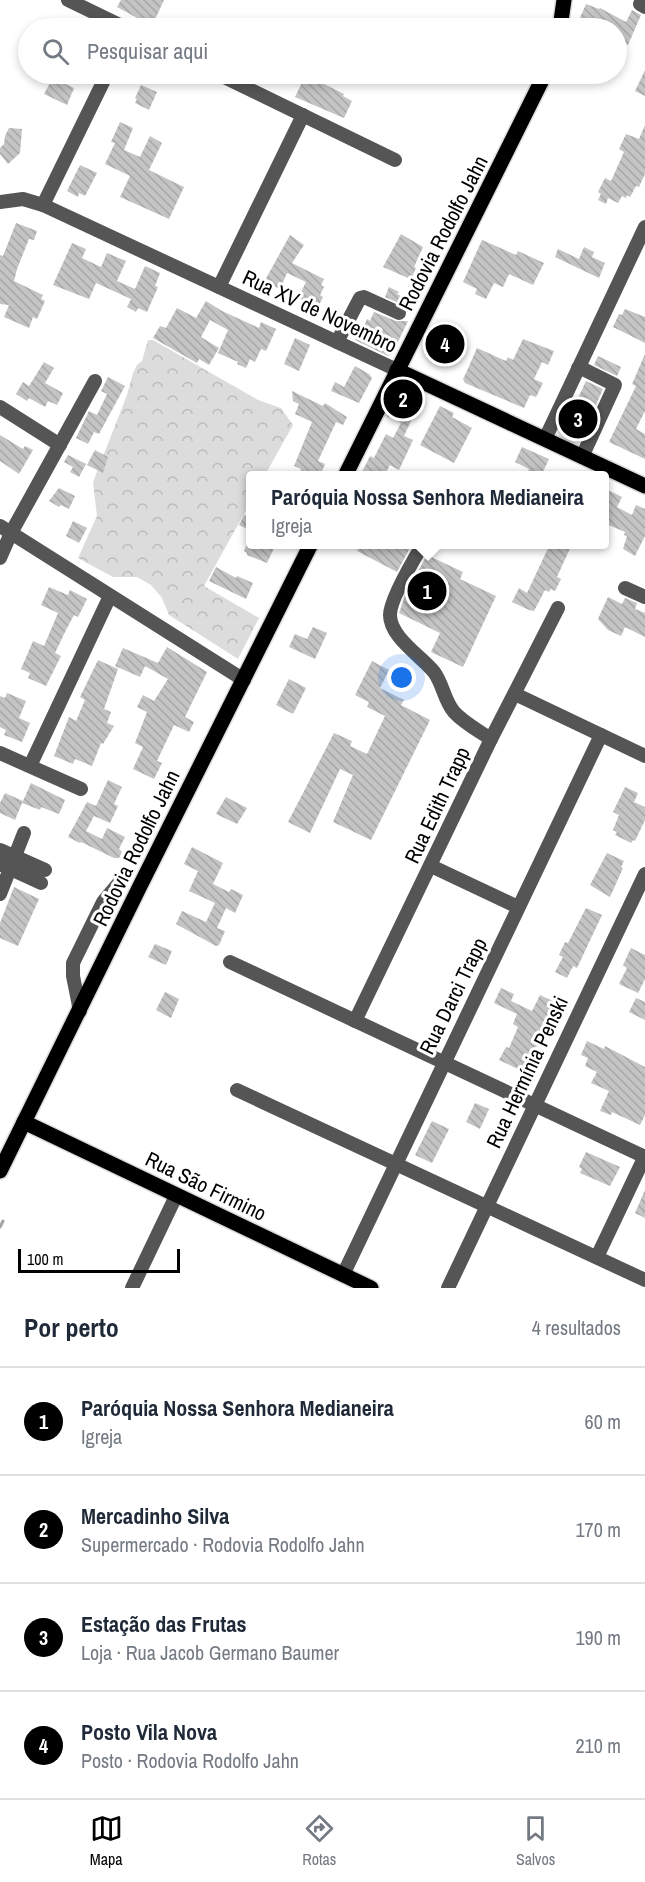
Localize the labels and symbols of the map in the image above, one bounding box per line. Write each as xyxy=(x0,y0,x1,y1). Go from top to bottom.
street label: Rodovia Rodolfo Jahn xyxy=(391,151,495,315)
street label: Rua XV de Novembro xyxy=(238,262,402,360)
pin: 4 xyxy=(426,322,464,366)
pin: 2 xyxy=(384,376,422,422)
pin: 3 xyxy=(558,396,598,442)
pin: 1 xyxy=(408,568,446,614)
your location xyxy=(387,663,416,692)
street label: Rua Edith Trapp xyxy=(397,742,477,868)
street label: Rodovia Rodolfo Jahn xyxy=(86,765,186,931)
street label: Rua Darci Trapp xyxy=(412,933,494,1059)
street label: Rua Hermínia Penski xyxy=(479,991,575,1153)
street label: Rua São Firmino xyxy=(141,1144,271,1228)
scale bar xyxy=(18,1246,180,1274)

